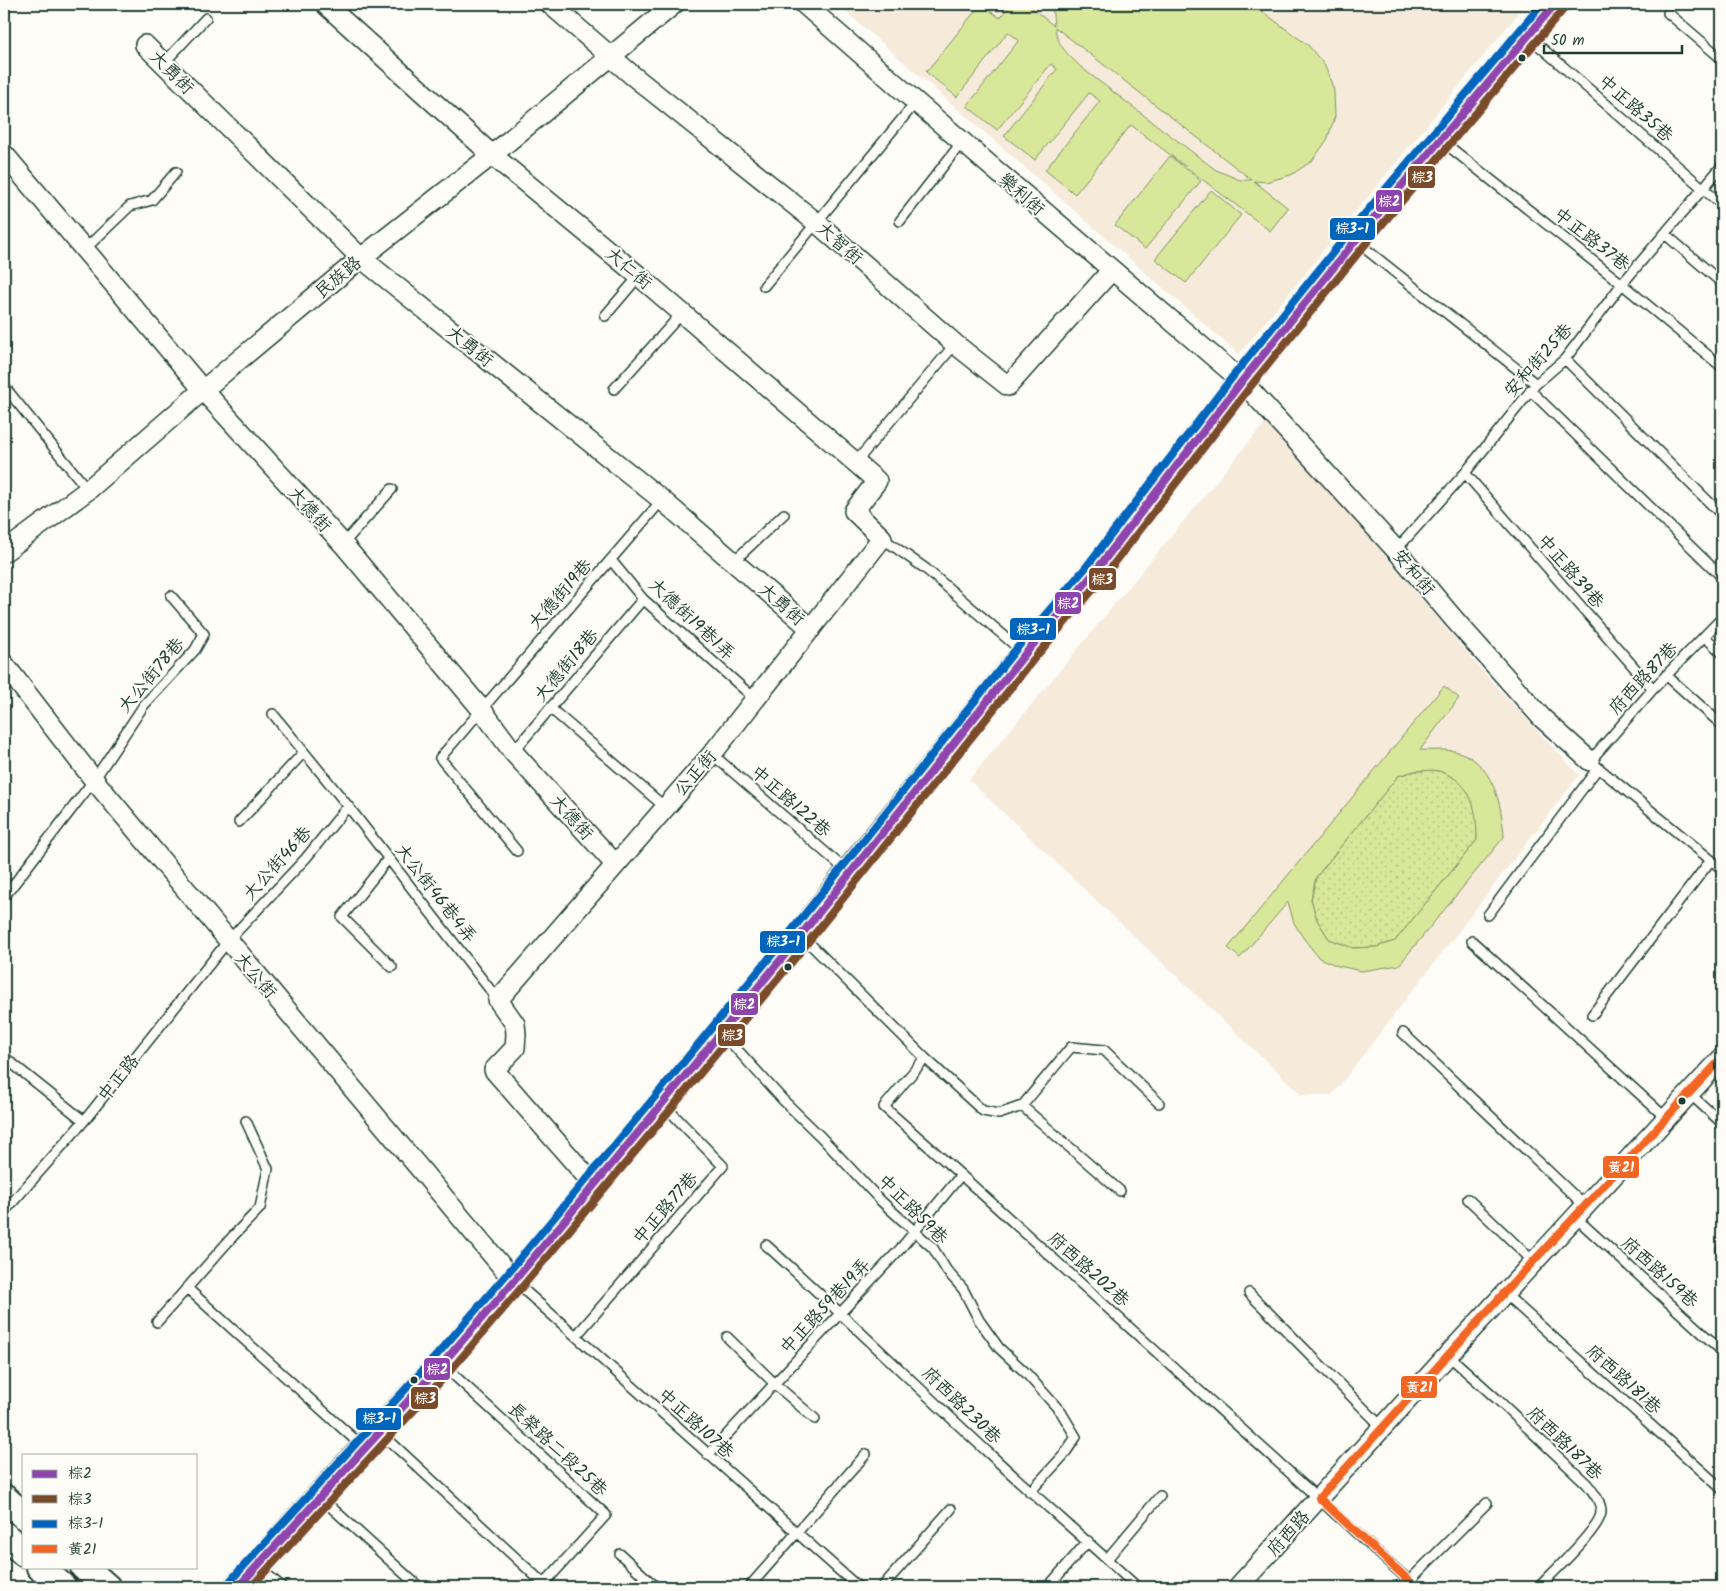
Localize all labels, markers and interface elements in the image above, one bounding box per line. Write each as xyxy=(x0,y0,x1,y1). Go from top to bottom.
scale bar xyxy=(1544,22,1681,54)
text: 50 m xyxy=(1551,29,1585,53)
street label: 大勇街 xyxy=(142,44,200,102)
unlabelled marker xyxy=(1517,53,1527,63)
street label: 中正路35巷 xyxy=(1591,68,1679,150)
line badge: 棕3 xyxy=(1407,165,1436,189)
street label: 樂利街 xyxy=(991,166,1051,224)
text: 棕3 xyxy=(1411,167,1433,189)
line badge: 棕2 xyxy=(1375,189,1403,213)
text: 棕2 xyxy=(1378,191,1400,213)
street label: 中正路37巷 xyxy=(1546,201,1636,279)
street label: 大智街 xyxy=(809,215,869,273)
line badge: 棕3-1 xyxy=(1329,217,1376,241)
text: 棕3-1 xyxy=(1335,218,1369,240)
street label: 大仁街 xyxy=(598,241,658,298)
street label: 民族路 xyxy=(309,250,369,307)
street label: 安和街25巷 xyxy=(1498,317,1581,405)
street label: 大勇街 xyxy=(439,319,499,375)
street label: 大德街 xyxy=(280,480,338,540)
street label: 中正路39巷 xyxy=(1529,528,1611,616)
street label: 安和街 xyxy=(1384,543,1441,603)
street label: 大德街19巷 xyxy=(522,553,600,637)
line badge: 棕3 xyxy=(1088,567,1117,591)
text: 棕3 xyxy=(1091,569,1113,591)
street label: 大德街19巷1弄 xyxy=(641,572,741,668)
street label: 大勇街 xyxy=(751,576,811,634)
line badge: 棕2 xyxy=(1054,591,1082,615)
text: 棕2 xyxy=(1057,593,1079,615)
line badge: 棕3-1 xyxy=(1009,617,1057,641)
text: 棕3-1 xyxy=(1016,619,1050,641)
street label: 大德街18巷 xyxy=(528,623,607,709)
street label: 大公街78巷 xyxy=(112,632,193,720)
street label: 府西路87巷 xyxy=(1602,636,1686,722)
street label: 公正街 xyxy=(667,744,725,804)
street label: 中正路122巷 xyxy=(743,759,837,845)
street label: 大德街 xyxy=(542,788,600,848)
street label: 大公街46巷 xyxy=(237,820,320,908)
street label: 大公街46巷4弄 xyxy=(387,838,483,950)
line badge: 棕3-1 xyxy=(759,930,806,954)
text: 棕3-1 xyxy=(766,931,800,953)
street label: 大公街 xyxy=(226,946,283,1006)
unlabelled marker xyxy=(783,962,793,972)
line badge: 棕2 xyxy=(730,992,759,1016)
text: 棕2 xyxy=(733,994,755,1016)
line badge: 棕3 xyxy=(717,1023,746,1047)
text: 棕3 xyxy=(721,1025,743,1047)
street label: 中正路 xyxy=(91,1049,147,1109)
unlabelled marker xyxy=(1677,1096,1687,1106)
line badge: 黃21 xyxy=(1602,1155,1640,1179)
text: 黃21 xyxy=(1608,1157,1635,1179)
street label: 中正路77巷 xyxy=(626,1166,706,1252)
street label: 中正路59巷 xyxy=(870,1168,954,1252)
street label: 府西路202巷 xyxy=(1040,1225,1136,1315)
street label: 府西路159巷 xyxy=(1614,1230,1704,1316)
street label: 中正路59巷19弄 xyxy=(774,1252,879,1362)
street label: 府西路181巷 xyxy=(1578,1338,1668,1422)
line badge: 棕2 xyxy=(423,1357,451,1381)
text: 棕2 xyxy=(426,1359,448,1381)
street label: 府西路230巷 xyxy=(914,1360,1008,1452)
unlabelled marker xyxy=(409,1375,419,1385)
line badge: 黃21 xyxy=(1400,1375,1438,1399)
text: 黃21 xyxy=(1406,1377,1433,1399)
street label: 中正路107巷 xyxy=(650,1382,740,1467)
line badge: 棕3 xyxy=(410,1386,439,1410)
text: 棕3 xyxy=(414,1388,436,1410)
street label: 長榮路二段25巷 xyxy=(500,1396,614,1504)
street label: 府西路187巷 xyxy=(1519,1400,1609,1488)
line badge: 棕3-1 xyxy=(355,1407,402,1431)
text: 棕3-1 xyxy=(362,1408,396,1430)
legend xyxy=(22,1454,198,1568)
text: 棕2 xyxy=(68,1462,92,1486)
text: 棕3 xyxy=(68,1488,92,1512)
street label: 府西路 xyxy=(1260,1504,1318,1564)
text: 棕3-1 xyxy=(68,1512,103,1536)
text: 黃21 xyxy=(68,1538,97,1562)

